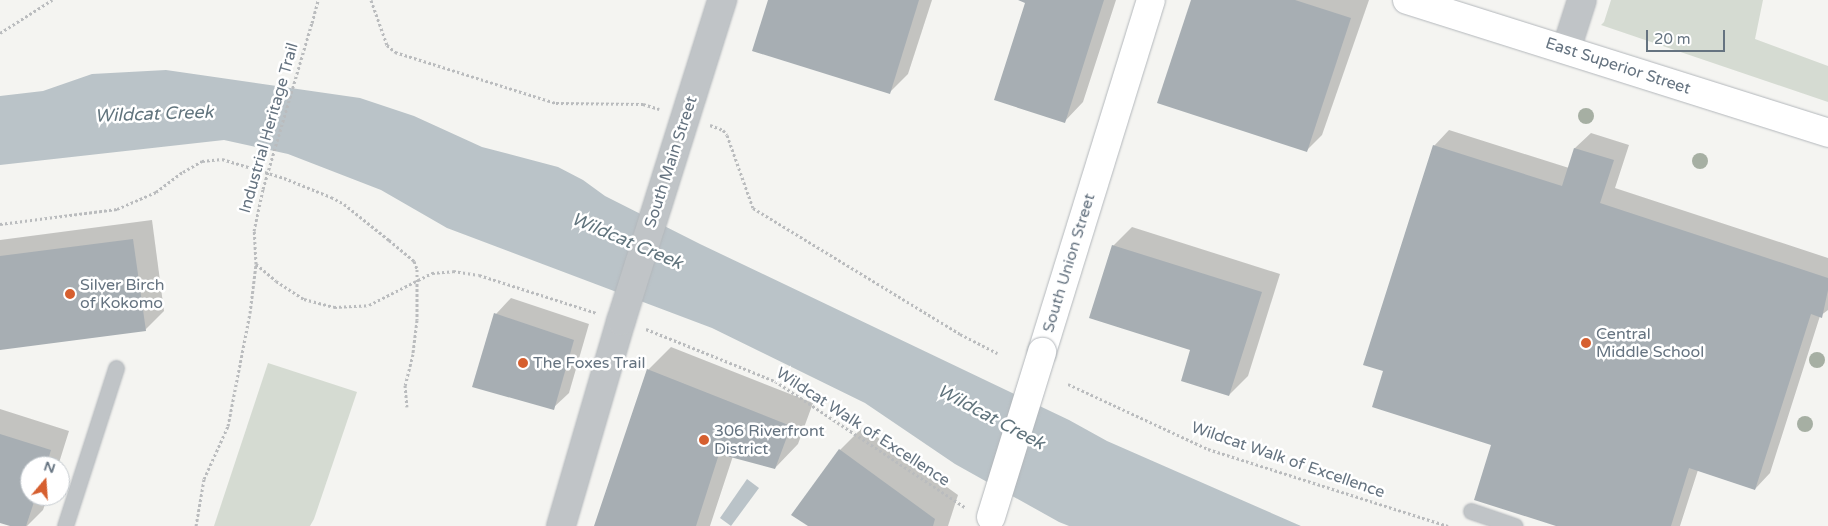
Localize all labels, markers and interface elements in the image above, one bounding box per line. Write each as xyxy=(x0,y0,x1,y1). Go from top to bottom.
scale bar xyxy=(1648,20,1727,52)
text: 20 m xyxy=(1654,30,1691,48)
street label: East Superior Street xyxy=(1543,33,1693,99)
street label: Industrial Heritage Trail xyxy=(235,41,303,215)
street label: South Main Street xyxy=(641,94,701,230)
water label: Wildcat Creek xyxy=(94,101,214,127)
street label: South Union Street xyxy=(1039,191,1099,335)
water label: Wildcat Creek xyxy=(568,208,686,274)
place label: Silver Birch of Kokomo xyxy=(80,275,164,313)
marker: Silver Birch of Kokomo xyxy=(64,288,76,300)
place label: Central Middle School xyxy=(1596,324,1704,362)
marker: Central Middle School xyxy=(1580,337,1592,349)
place label: The Foxes Trail xyxy=(533,353,645,373)
marker: The Foxes Trail xyxy=(517,357,529,369)
street label: Wildcat Walk of Excellence xyxy=(772,364,954,490)
water label: Wildcat Creek xyxy=(934,380,1048,454)
street label: Wildcat Walk of Excellence xyxy=(1189,418,1387,502)
place label: 306 Riverfront District xyxy=(714,421,825,459)
marker: 306 Riverfront District xyxy=(698,434,710,446)
north arrow xyxy=(20,456,70,506)
text: N xyxy=(42,457,57,477)

